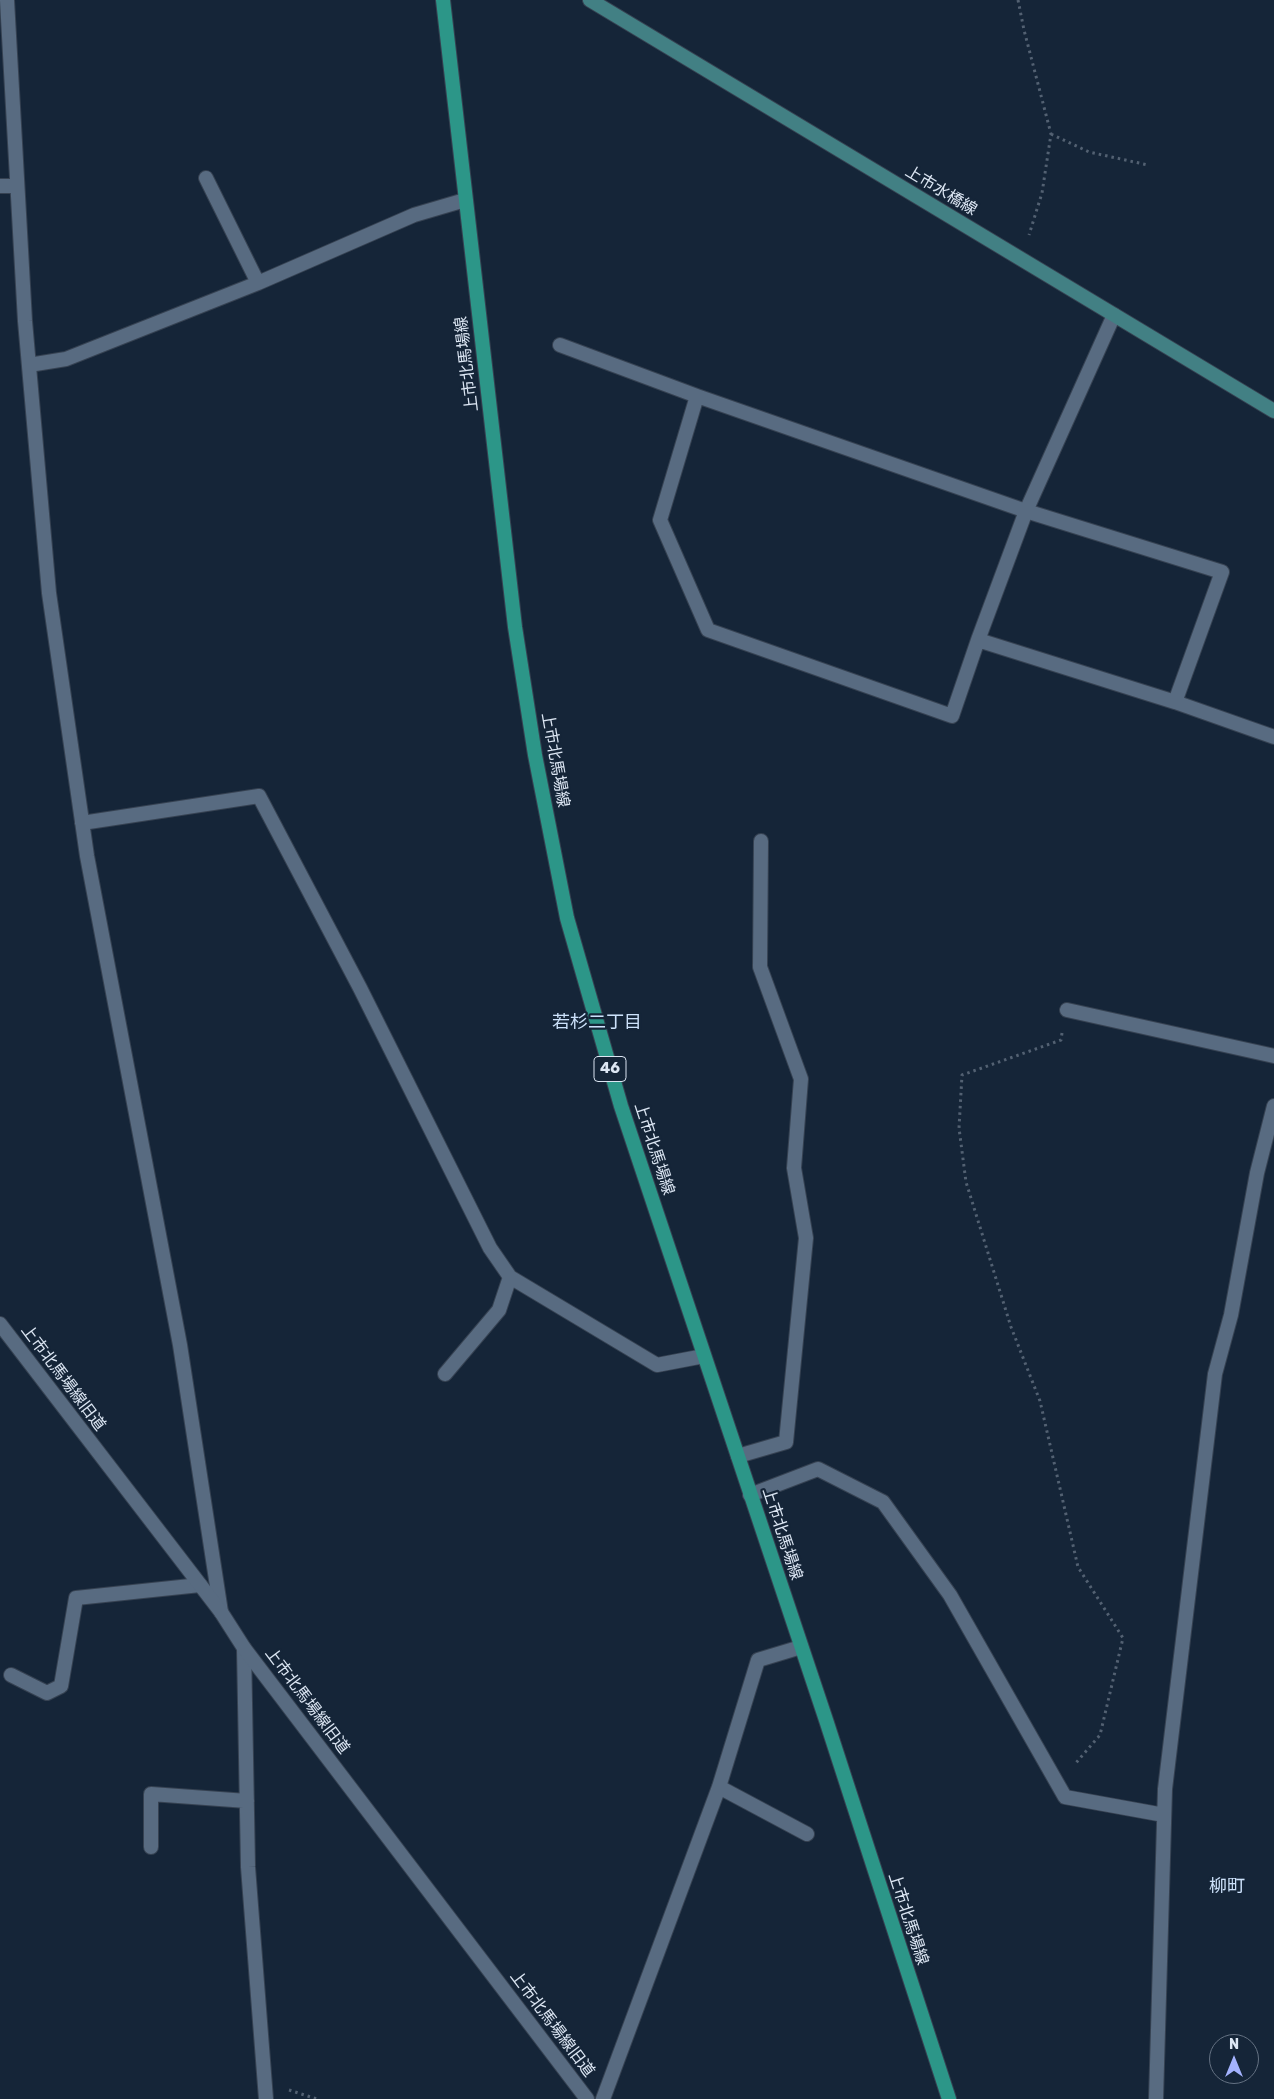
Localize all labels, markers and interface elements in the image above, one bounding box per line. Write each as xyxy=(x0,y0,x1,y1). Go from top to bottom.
street label: 上市水橋線 xyxy=(902,162,980,220)
street label: 上市北馬場線 xyxy=(452,315,482,413)
street label: 上市北馬場線 xyxy=(537,711,573,809)
district label: 若杉二丁目 xyxy=(552,1012,642,1034)
road number: 46 xyxy=(594,1056,626,1082)
street label: 上市北馬場線 xyxy=(630,1100,678,1198)
street label: 上市北馬場線旧道 xyxy=(17,1321,109,1435)
street label: 上市北馬場線 xyxy=(758,1485,806,1583)
street label: 上市北馬場線旧道 xyxy=(261,1644,353,1758)
street label: 上市北馬場線 xyxy=(884,1870,932,1968)
district label: 柳町 xyxy=(1209,1876,1245,1898)
street label: 上市北馬場線旧道 xyxy=(506,1967,598,2081)
north arrow xyxy=(1209,2034,1259,2084)
text: N xyxy=(1229,2036,1239,2053)

